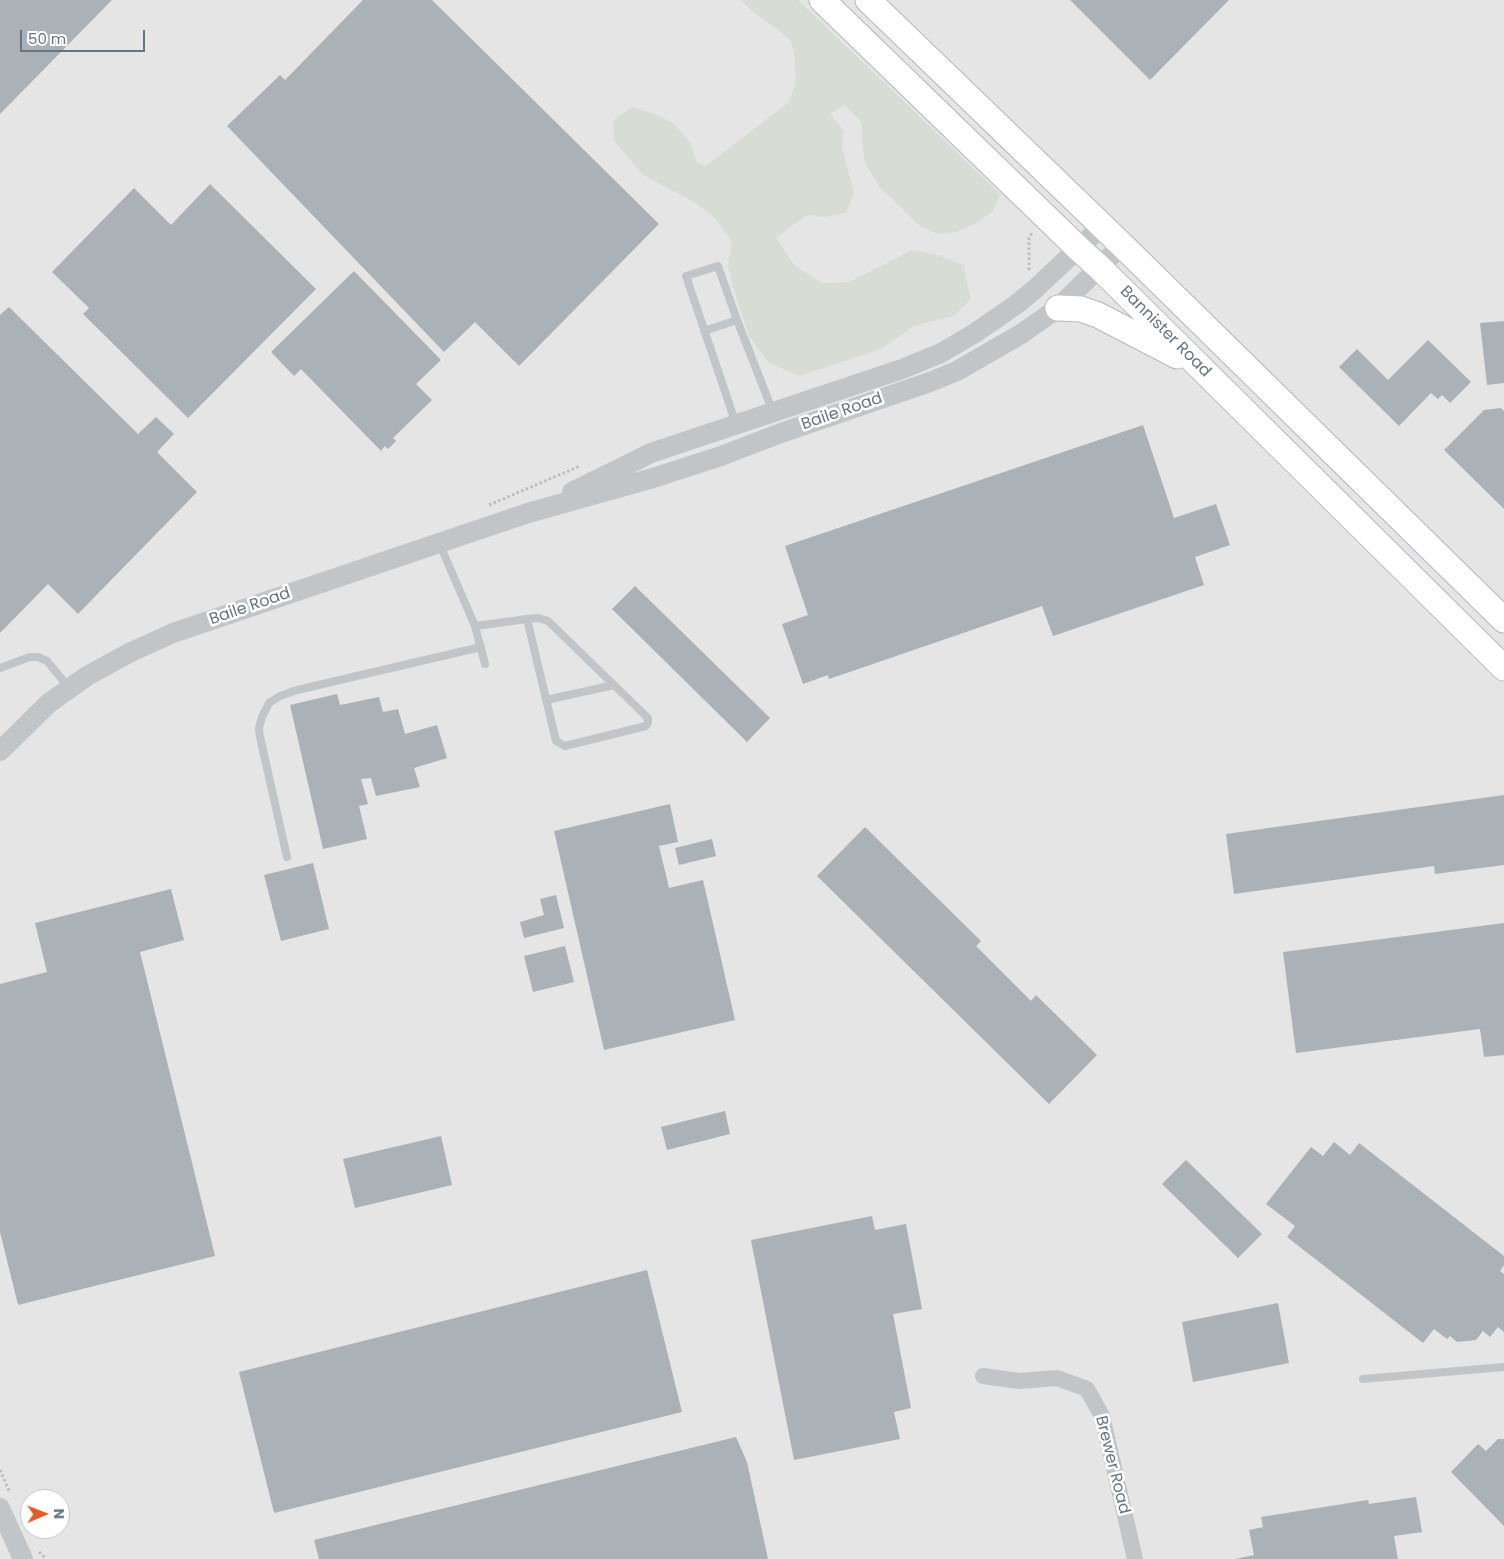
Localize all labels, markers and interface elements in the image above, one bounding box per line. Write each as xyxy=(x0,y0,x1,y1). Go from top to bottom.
scale bar xyxy=(22,20,148,52)
text: 50 m xyxy=(28,28,66,49)
street label: Bannister Road xyxy=(1115,282,1215,382)
street label: Baile Road xyxy=(799,389,885,435)
street label: Baile Road xyxy=(207,584,293,630)
street label: Brewer Road xyxy=(1091,1414,1133,1516)
north arrow xyxy=(20,1489,70,1539)
text: N xyxy=(49,1508,69,1519)

